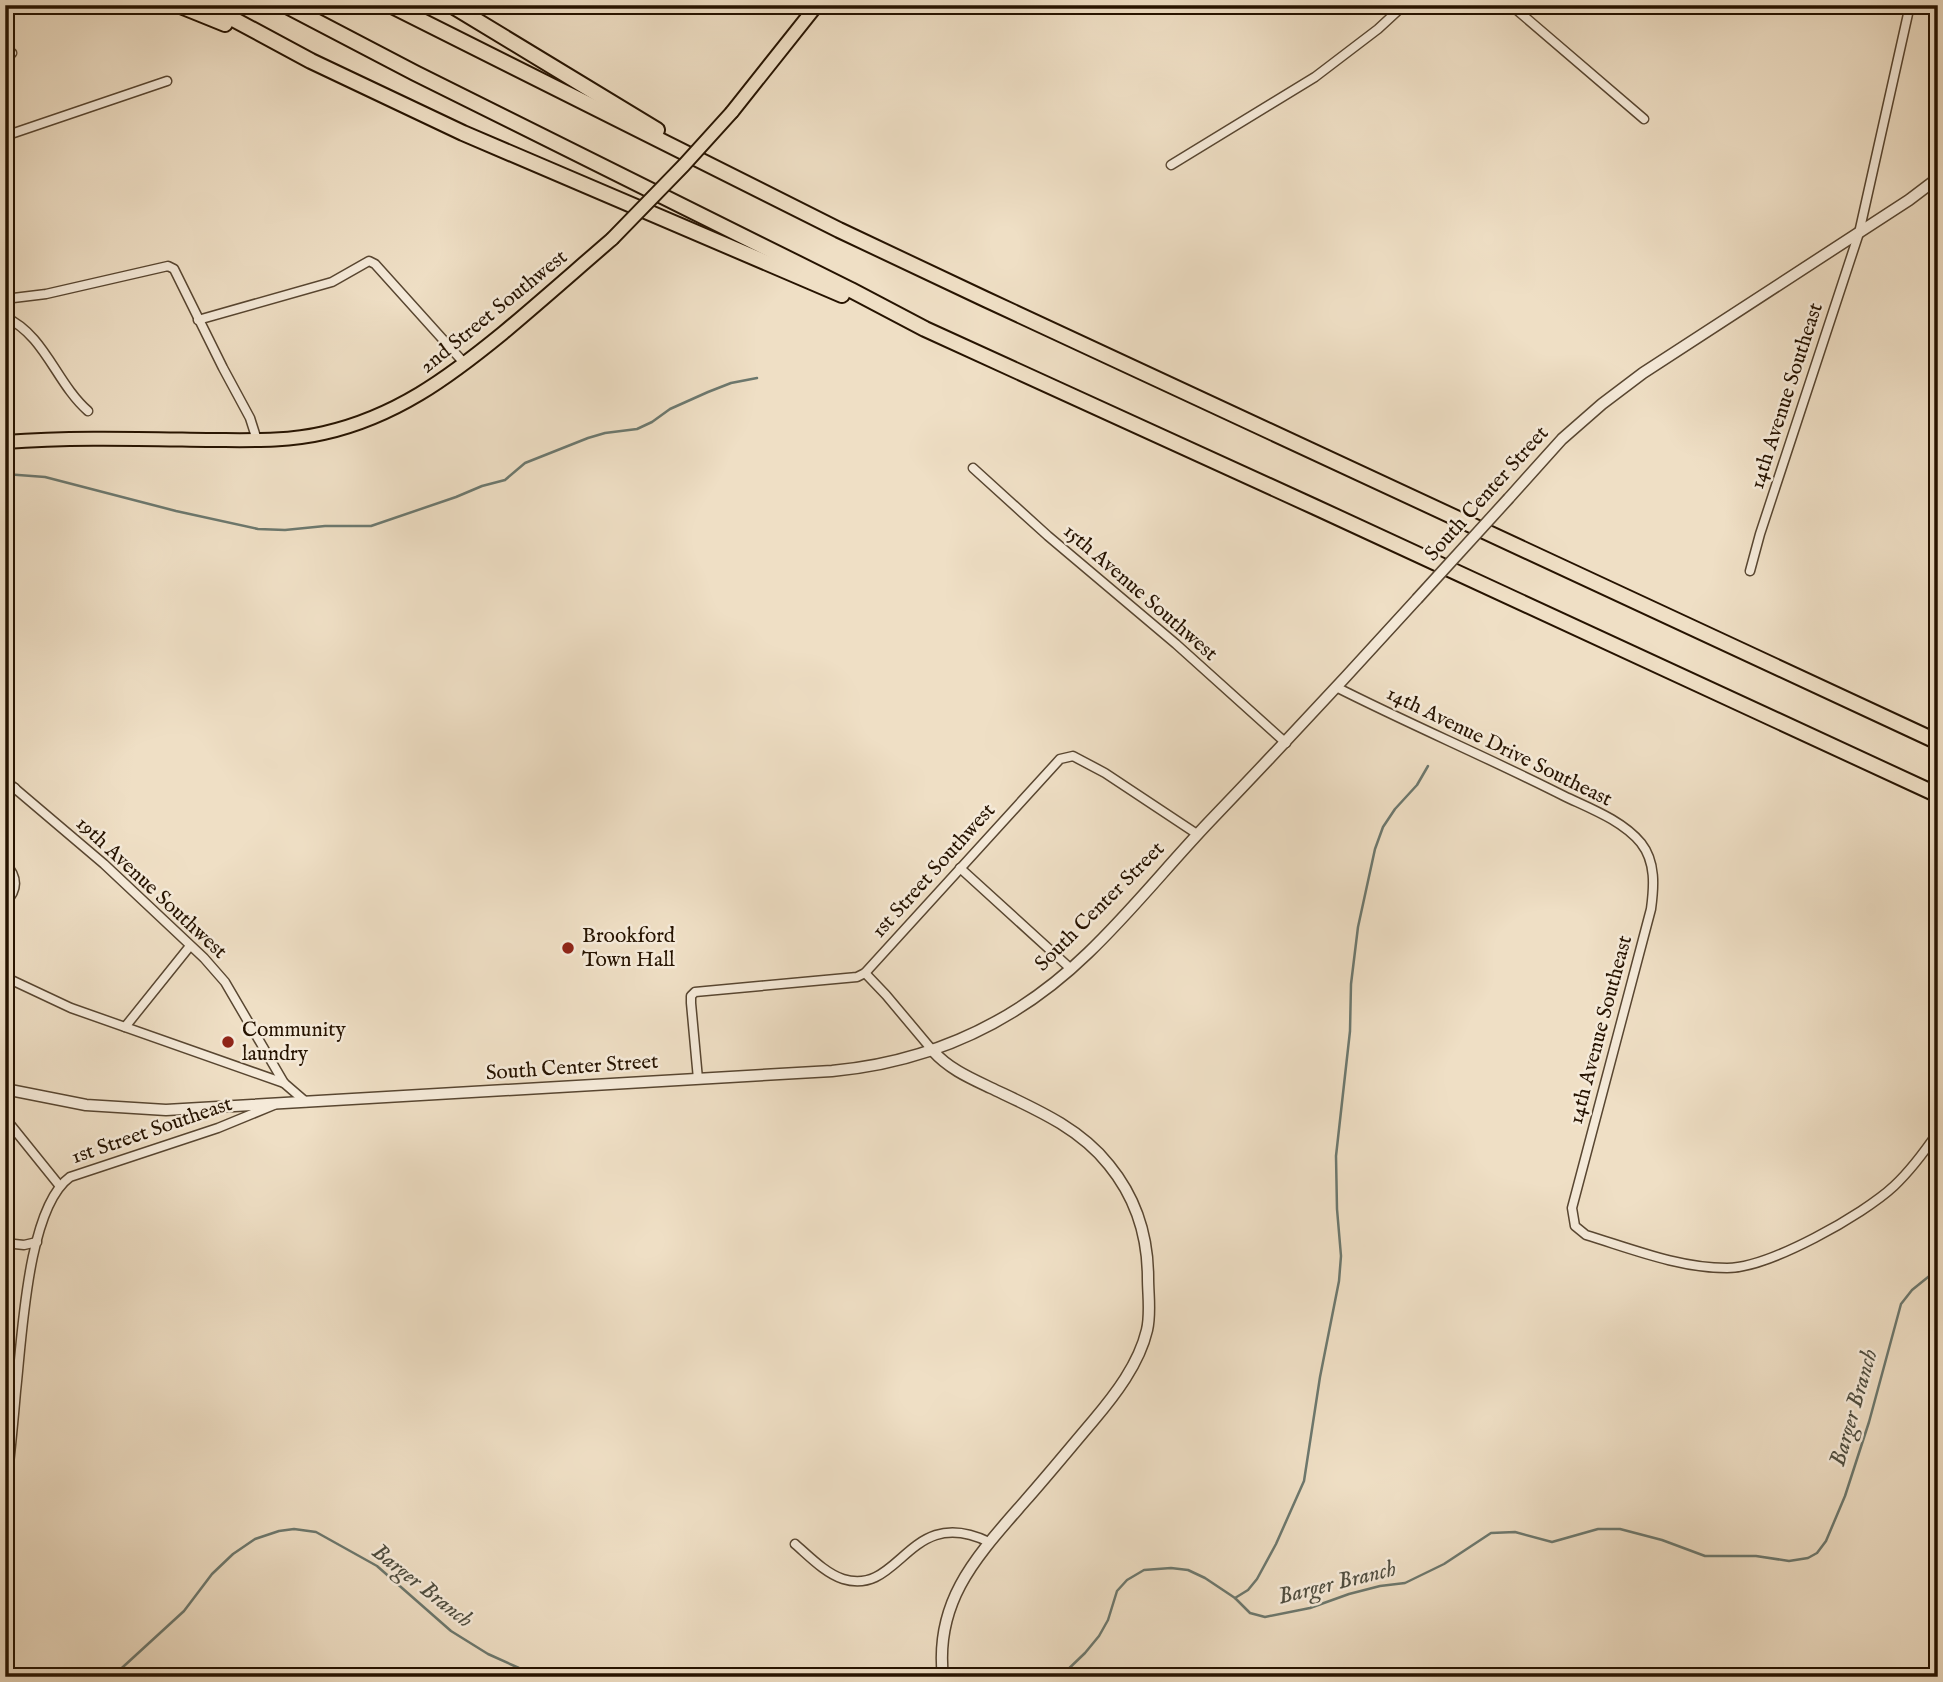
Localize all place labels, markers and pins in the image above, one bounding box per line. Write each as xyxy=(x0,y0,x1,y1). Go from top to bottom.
place label: Brookford Town Hall xyxy=(582,923,676,974)
marker: Brookford Town Hall xyxy=(560,940,576,956)
place label: Community laundry xyxy=(242,1017,346,1068)
marker: Community laundry xyxy=(220,1034,236,1050)

